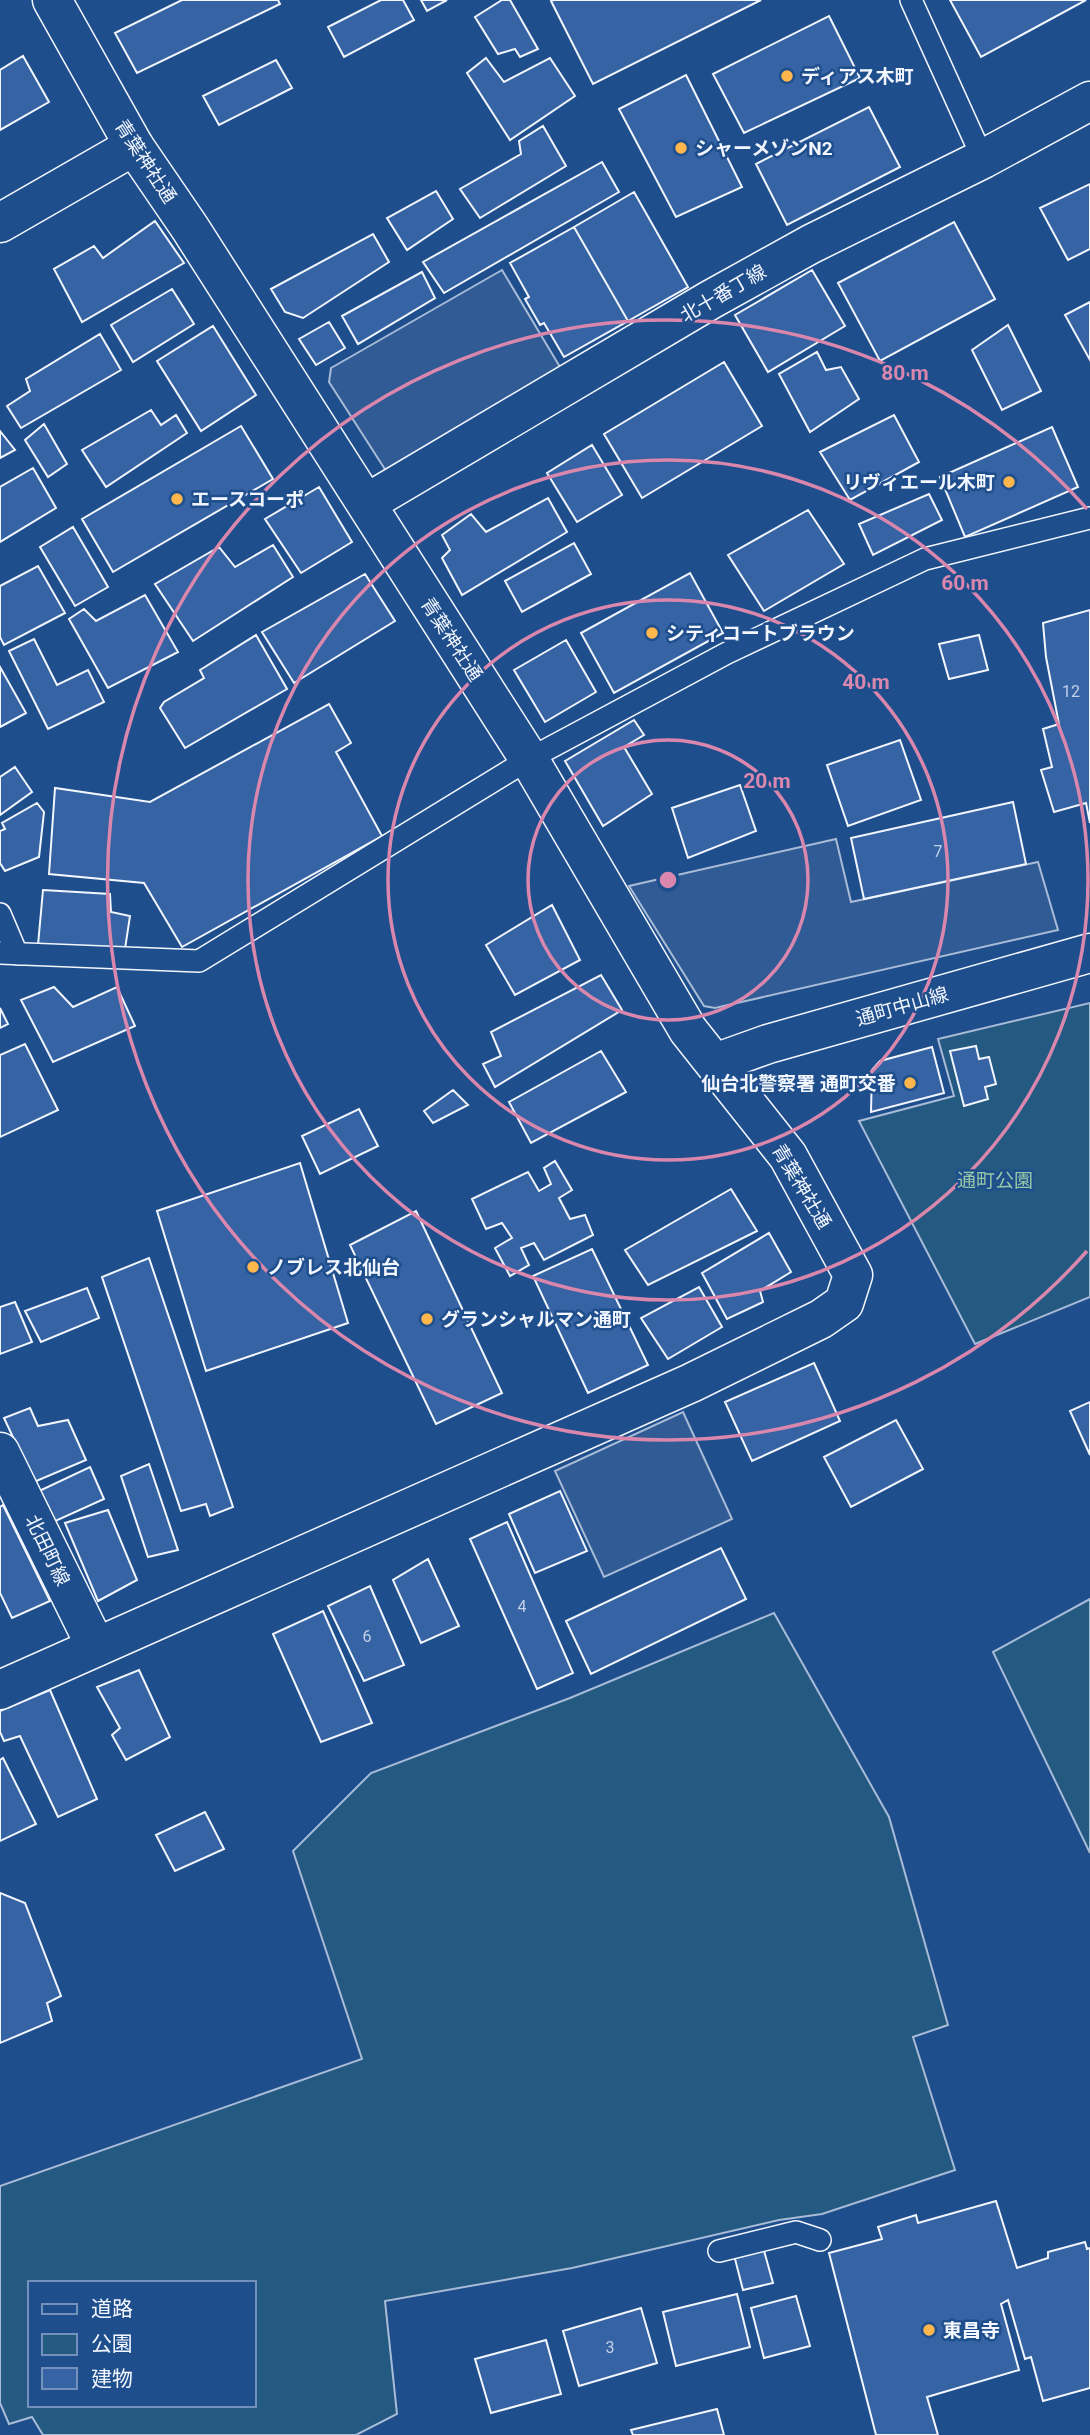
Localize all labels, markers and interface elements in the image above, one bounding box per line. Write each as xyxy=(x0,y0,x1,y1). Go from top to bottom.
place label: ディアス木町 xyxy=(801,65,914,88)
marker: ディアス木町 xyxy=(779,68,795,84)
street label: 青葉神社通 xyxy=(110,115,181,207)
place label: シャーメゾンN2 xyxy=(695,137,833,160)
marker: シャーメゾンN2 xyxy=(673,140,689,156)
street label: 北十番丁線 xyxy=(676,260,770,327)
text: 80 m xyxy=(881,361,929,385)
place label: リヴィエール木町 xyxy=(843,471,995,494)
marker: リヴィエール木町 xyxy=(1001,474,1017,490)
place label: エースコーポ xyxy=(191,488,304,511)
marker: エースコーポ xyxy=(169,491,185,507)
text: 60 m xyxy=(941,571,989,595)
street label: 青葉神社通 xyxy=(416,593,487,685)
place label: シティコートブラウン xyxy=(666,622,855,645)
marker: シティコートブラウン xyxy=(644,625,660,641)
text: 40 m xyxy=(842,670,890,694)
house number: 12 xyxy=(1062,682,1080,701)
text: 20 m xyxy=(743,769,791,793)
house number: 7 xyxy=(934,842,943,861)
centre of rings xyxy=(656,868,680,892)
street label: 通町中山線 xyxy=(853,982,951,1031)
place label: 仙台北警察署 通町交番 xyxy=(701,1072,896,1095)
marker: 仙台北警察署 通町交番 xyxy=(902,1075,918,1091)
street label: 青葉神社通 xyxy=(767,1140,836,1233)
park label: 通町公園 xyxy=(957,1169,1033,1192)
place label: ノブレス北仙台 xyxy=(267,1256,400,1279)
marker: ノブレス北仙台 xyxy=(245,1259,261,1275)
place label: グランシャルマン通町 xyxy=(441,1308,631,1331)
marker: グランシャルマン通町 xyxy=(419,1311,435,1327)
street label: 北田町線 xyxy=(21,1511,75,1589)
house number: 4 xyxy=(518,1597,527,1616)
house number: 6 xyxy=(363,1627,372,1646)
legend xyxy=(28,2281,256,2407)
text: 道路 xyxy=(91,2297,133,2321)
place label: 東昌寺 xyxy=(943,2319,1000,2342)
marker: 東昌寺 xyxy=(921,2322,937,2338)
text: 公園 xyxy=(91,2332,133,2356)
house number: 3 xyxy=(606,2338,615,2357)
text: 建物 xyxy=(91,2367,133,2391)

